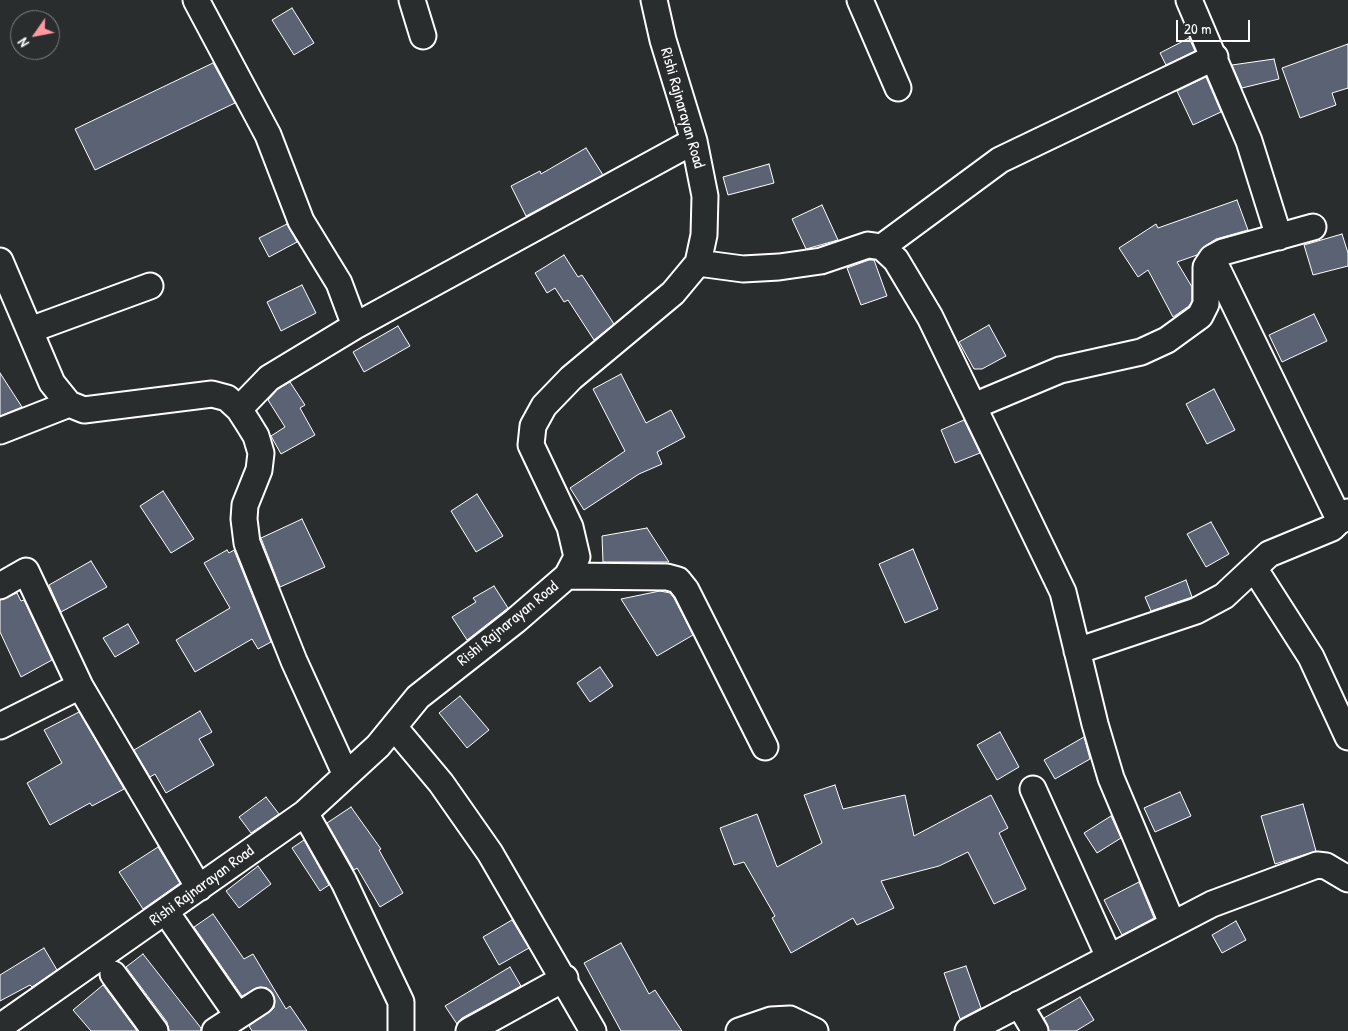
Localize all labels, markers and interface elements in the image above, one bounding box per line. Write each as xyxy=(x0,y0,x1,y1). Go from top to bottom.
north arrow xyxy=(10,10,60,60)
scale bar xyxy=(1178,10,1252,42)
text: 20 m xyxy=(1184,18,1211,39)
text: N xyxy=(13,35,33,51)
street label: Rishi Rajnarayan Road xyxy=(656,46,708,170)
street label: Rishi Rajnarayan Road xyxy=(454,577,562,671)
street label: Rishi Rajnarayan Road xyxy=(146,842,258,930)

